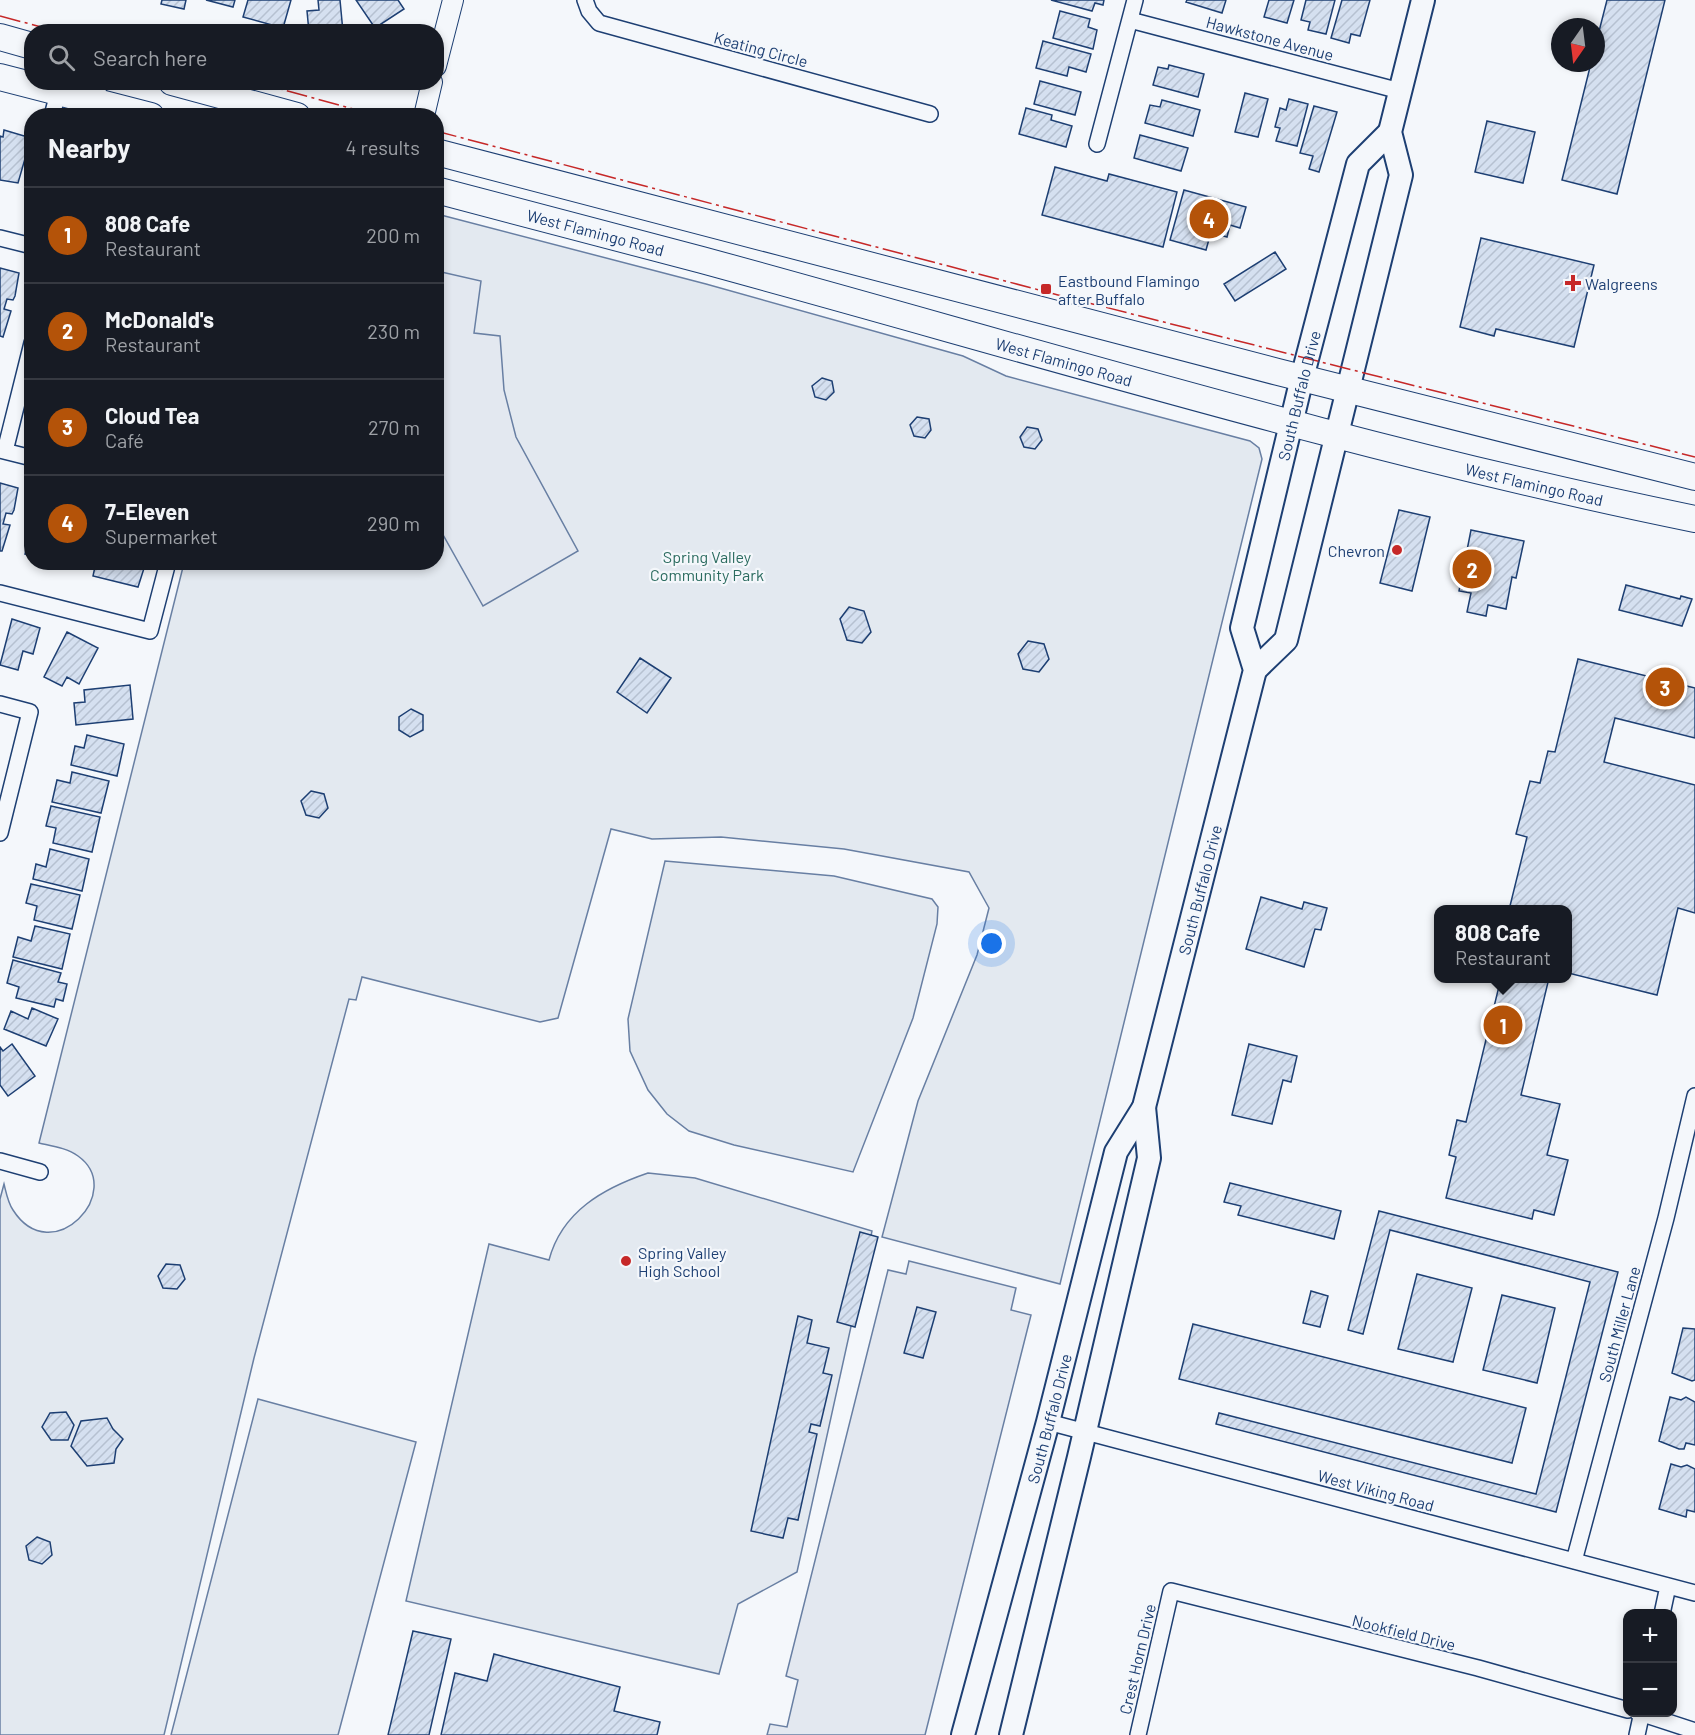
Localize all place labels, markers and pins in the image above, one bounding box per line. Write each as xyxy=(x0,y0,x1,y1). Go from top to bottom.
pin: 4 xyxy=(1190,196,1228,242)
place label: Eastbound Flamingo after Buffalo xyxy=(1058,271,1200,308)
place label: Walgreens xyxy=(1585,274,1658,293)
marker: Walgreens xyxy=(1566,276,1580,290)
marker: Eastbound Flamingo after Buffalo xyxy=(1039,282,1053,296)
place label: Chevron xyxy=(1328,541,1385,560)
marker: Chevron xyxy=(1390,543,1404,557)
pin: 2 xyxy=(1452,546,1492,592)
pin: 3 xyxy=(1646,664,1684,710)
pin: 1 xyxy=(1484,1002,1522,1048)
place label: Spring Valley High School xyxy=(638,1243,727,1280)
marker: Spring Valley High School xyxy=(619,1254,633,1268)

